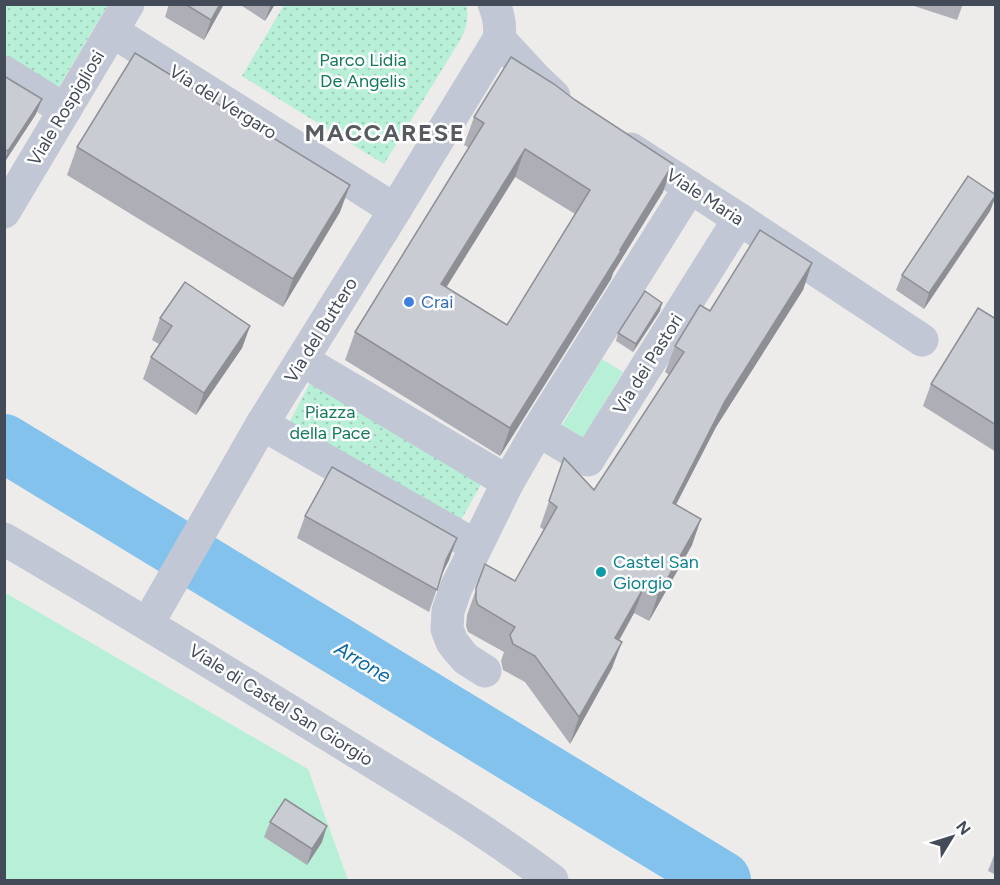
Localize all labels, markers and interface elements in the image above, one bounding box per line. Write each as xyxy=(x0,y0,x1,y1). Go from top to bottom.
street label: Viale Rospigliosi xyxy=(23,46,109,170)
park label: Parco Lidia De Angelis xyxy=(319,49,407,92)
street label: Via del Vergaro xyxy=(165,60,281,144)
district label: MACCARESE xyxy=(305,118,465,147)
street label: Viale Maria xyxy=(662,164,748,230)
street label: Via del Buttero xyxy=(280,273,362,387)
place label: Crai xyxy=(421,291,453,313)
marker: Crai xyxy=(402,295,416,309)
street label: Via dei Pastori xyxy=(608,310,688,418)
park label: Piazza della Pace xyxy=(290,401,371,444)
place label: Castel San Giorgio xyxy=(613,551,699,594)
marker: Castel San Giorgio xyxy=(594,565,608,579)
water label: Arrone xyxy=(330,635,395,688)
street label: Viale di Castel San Giorgio xyxy=(185,639,377,771)
north arrow xyxy=(922,807,982,867)
text: N xyxy=(952,817,975,839)

